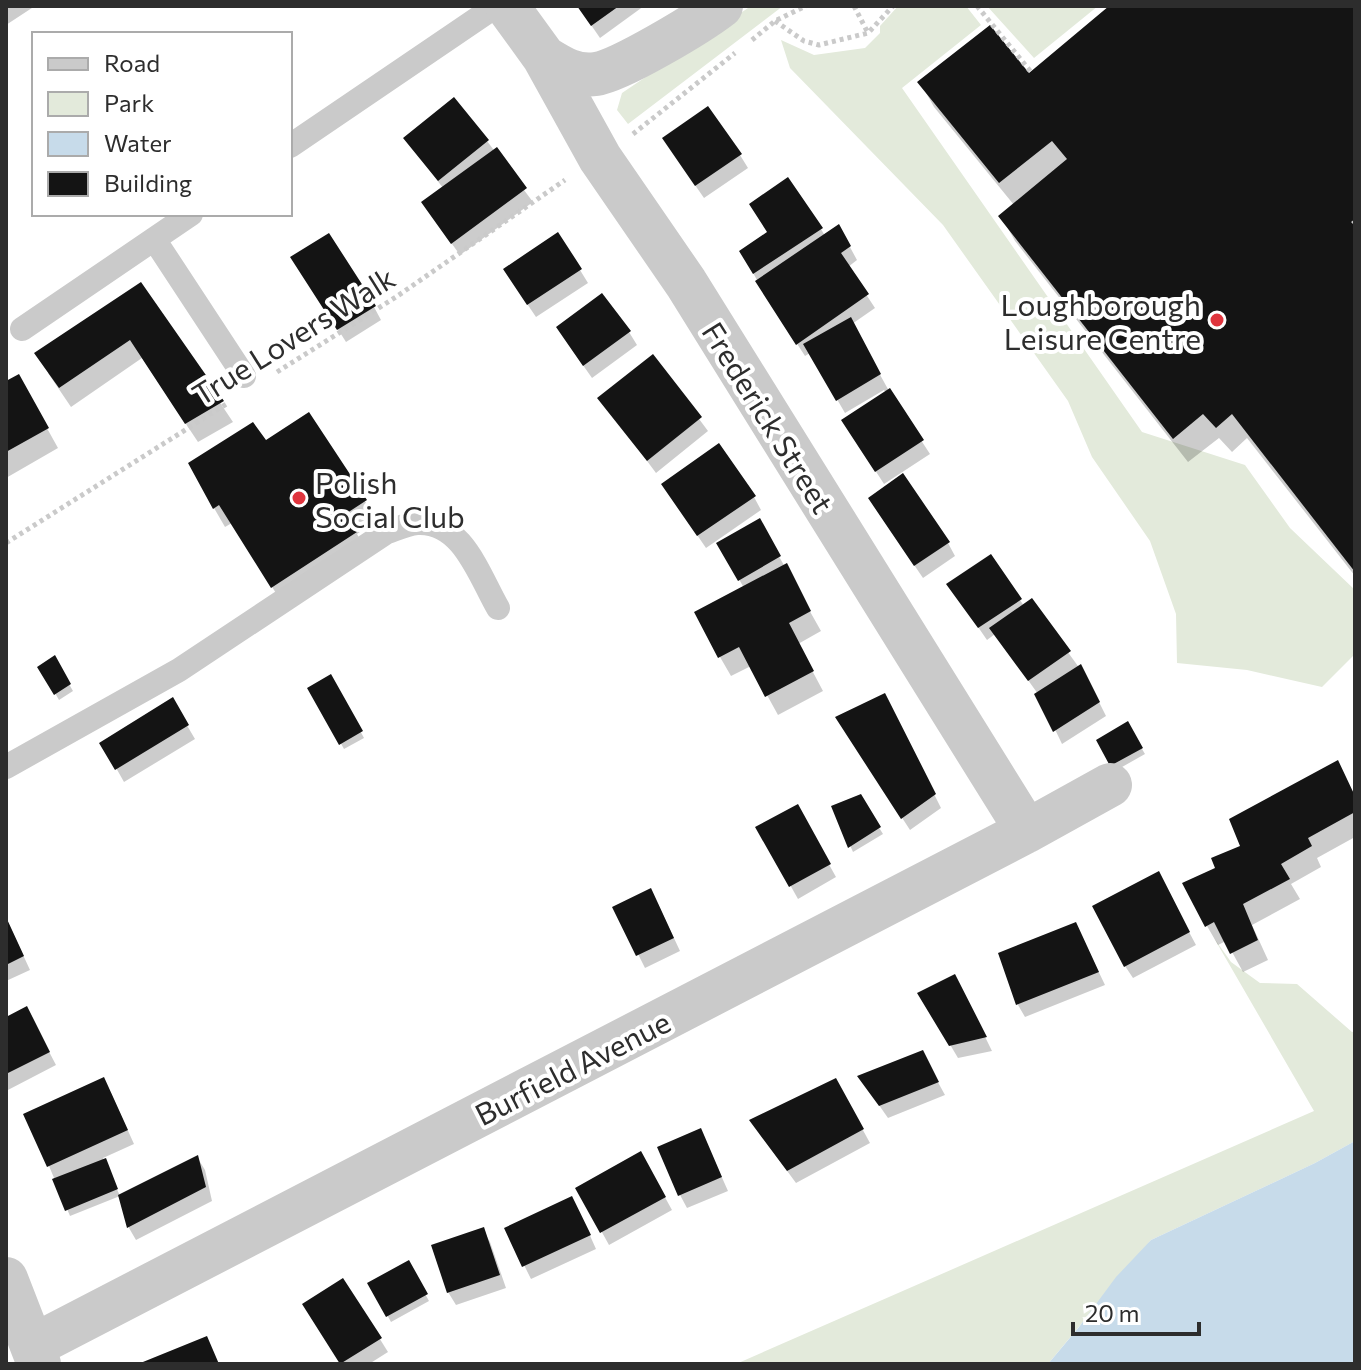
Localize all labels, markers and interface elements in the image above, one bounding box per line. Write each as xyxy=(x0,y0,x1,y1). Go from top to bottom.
legend xyxy=(32,32,292,216)
text: Road xyxy=(104,48,160,77)
text: Park xyxy=(104,88,154,117)
text: Water xyxy=(104,128,172,157)
text: Building xyxy=(104,168,192,197)
street label: True Lovers Walk xyxy=(185,258,401,412)
place label: Loughborough Leisure Centre xyxy=(1000,285,1201,356)
marker: Loughborough Leisure Centre xyxy=(1208,311,1226,329)
street label: Frederick Street xyxy=(695,315,843,519)
place label: Polish Social Club xyxy=(315,463,465,534)
marker: Polish Social Club xyxy=(290,489,308,507)
street label: Burfield Avenue xyxy=(468,1002,676,1132)
scale bar xyxy=(1073,1286,1199,1336)
text: 20 m xyxy=(1085,1298,1139,1327)

